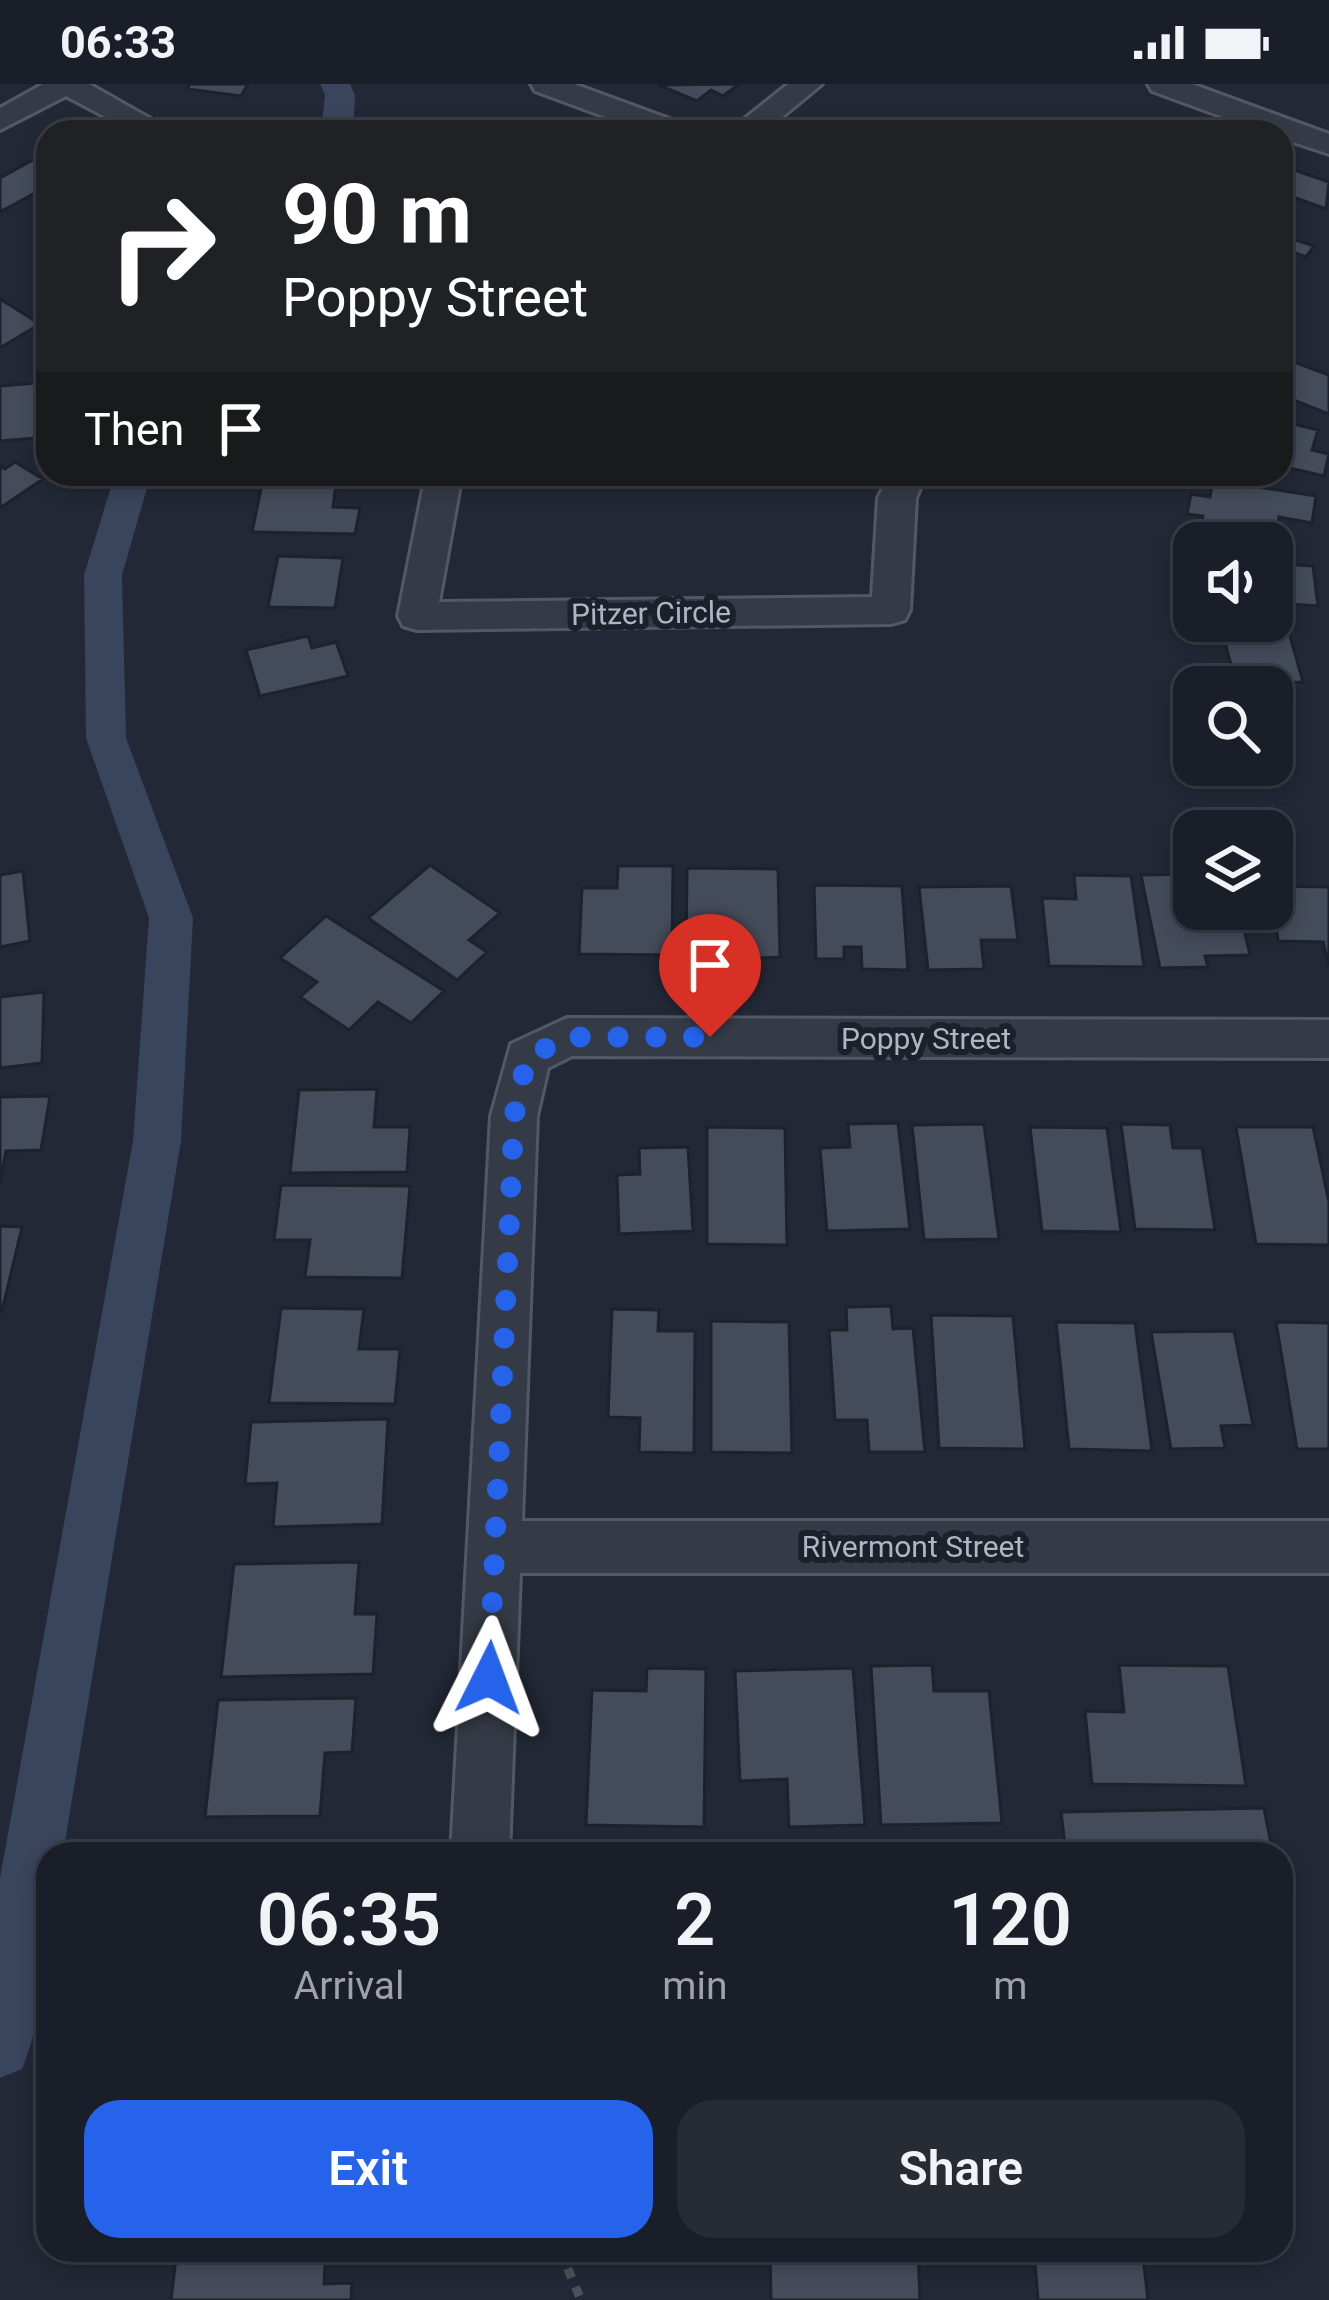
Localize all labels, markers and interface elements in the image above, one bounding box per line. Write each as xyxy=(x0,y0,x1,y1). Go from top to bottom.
text: 06:33 xyxy=(60,16,176,69)
text: 90 m xyxy=(282,165,472,264)
icon: right xyxy=(84,168,240,324)
text: Poppy Street xyxy=(282,266,588,329)
icon: arrive xyxy=(208,396,274,462)
text: Then xyxy=(84,403,184,456)
map controls xyxy=(1173,522,1293,930)
button: sound xyxy=(1173,522,1293,642)
street label: Pitzer Circle xyxy=(571,594,731,632)
button: search xyxy=(1173,666,1293,786)
button: layers xyxy=(1173,810,1293,930)
pin xyxy=(659,914,761,1037)
icon: arrive xyxy=(677,932,743,998)
street label: Poppy Street xyxy=(841,1021,1011,1056)
street label: Rivermont Street xyxy=(802,1529,1024,1564)
position arrow xyxy=(426,1615,552,1741)
text: 06:35 xyxy=(257,1878,441,1963)
text: 2 xyxy=(674,1878,715,1963)
text: 120 xyxy=(949,1878,1072,1963)
text: Arrival xyxy=(294,1963,404,2009)
text: min xyxy=(662,1963,727,2009)
text: m xyxy=(993,1963,1027,2009)
button: Exit xyxy=(84,2100,653,2238)
button: Share xyxy=(677,2100,1245,2238)

